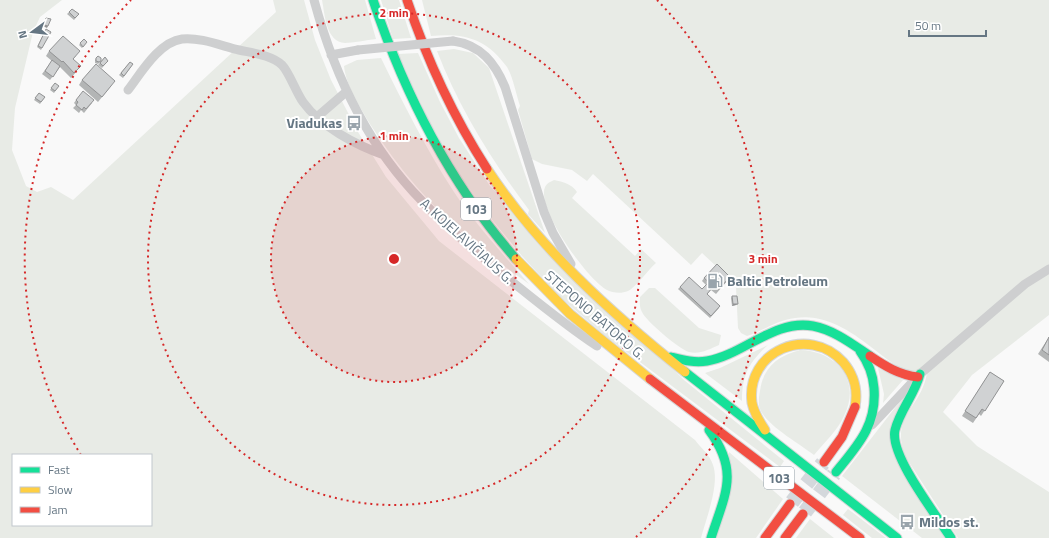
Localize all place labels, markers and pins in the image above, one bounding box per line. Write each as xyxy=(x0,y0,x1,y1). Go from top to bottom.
place label: Viadukas xyxy=(286,112,342,133)
bus stop icon: Viadukas xyxy=(345,114,363,132)
centre of rings xyxy=(387,252,401,266)
place label: Baltic Petroleum xyxy=(727,270,828,291)
fuel station icon: Baltic Petroleum xyxy=(706,272,724,290)
place label: Mildos st. xyxy=(919,511,979,532)
bus stop icon: Mildos st. xyxy=(898,513,916,531)

